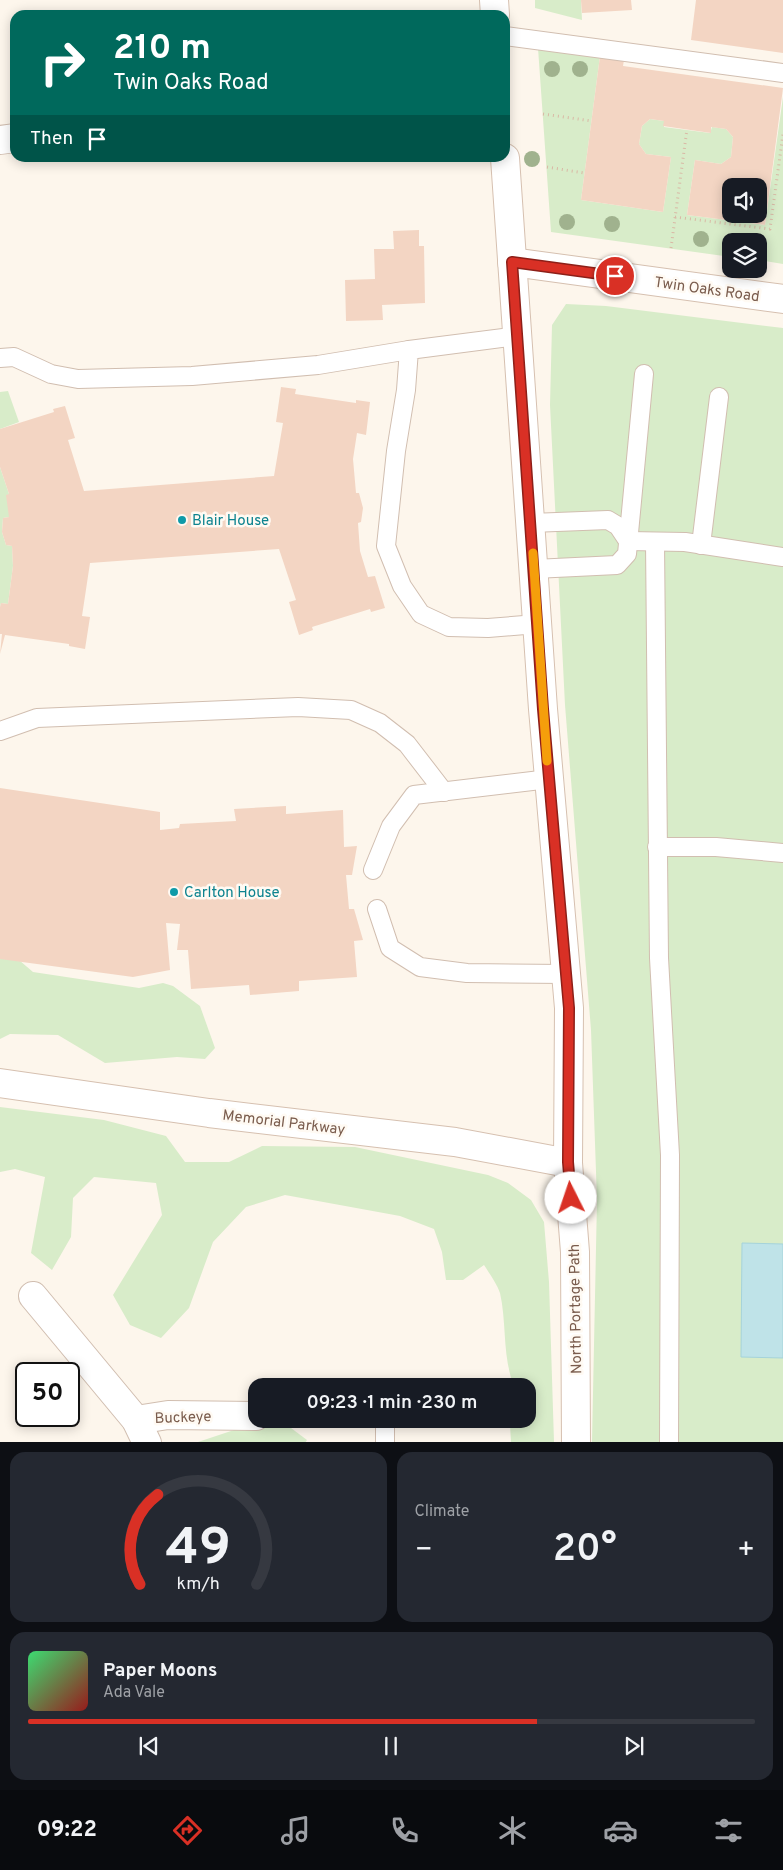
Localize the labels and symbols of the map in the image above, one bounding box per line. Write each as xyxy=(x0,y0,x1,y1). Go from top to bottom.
pin xyxy=(594,255,636,297)
street label: Twin Oaks Road xyxy=(653,274,761,307)
place label: Blair House xyxy=(192,512,269,531)
marker: Blair House xyxy=(176,514,188,526)
place label: Carlton House xyxy=(184,884,280,903)
marker: Carlton House xyxy=(168,886,180,898)
street label: Memorial Parkway xyxy=(221,1107,346,1140)
position arrow xyxy=(544,1171,596,1223)
street label: North Portage Path xyxy=(566,1244,587,1374)
speed limit sign: 50 xyxy=(15,1362,80,1427)
street label: Buckeye xyxy=(154,1408,212,1429)

